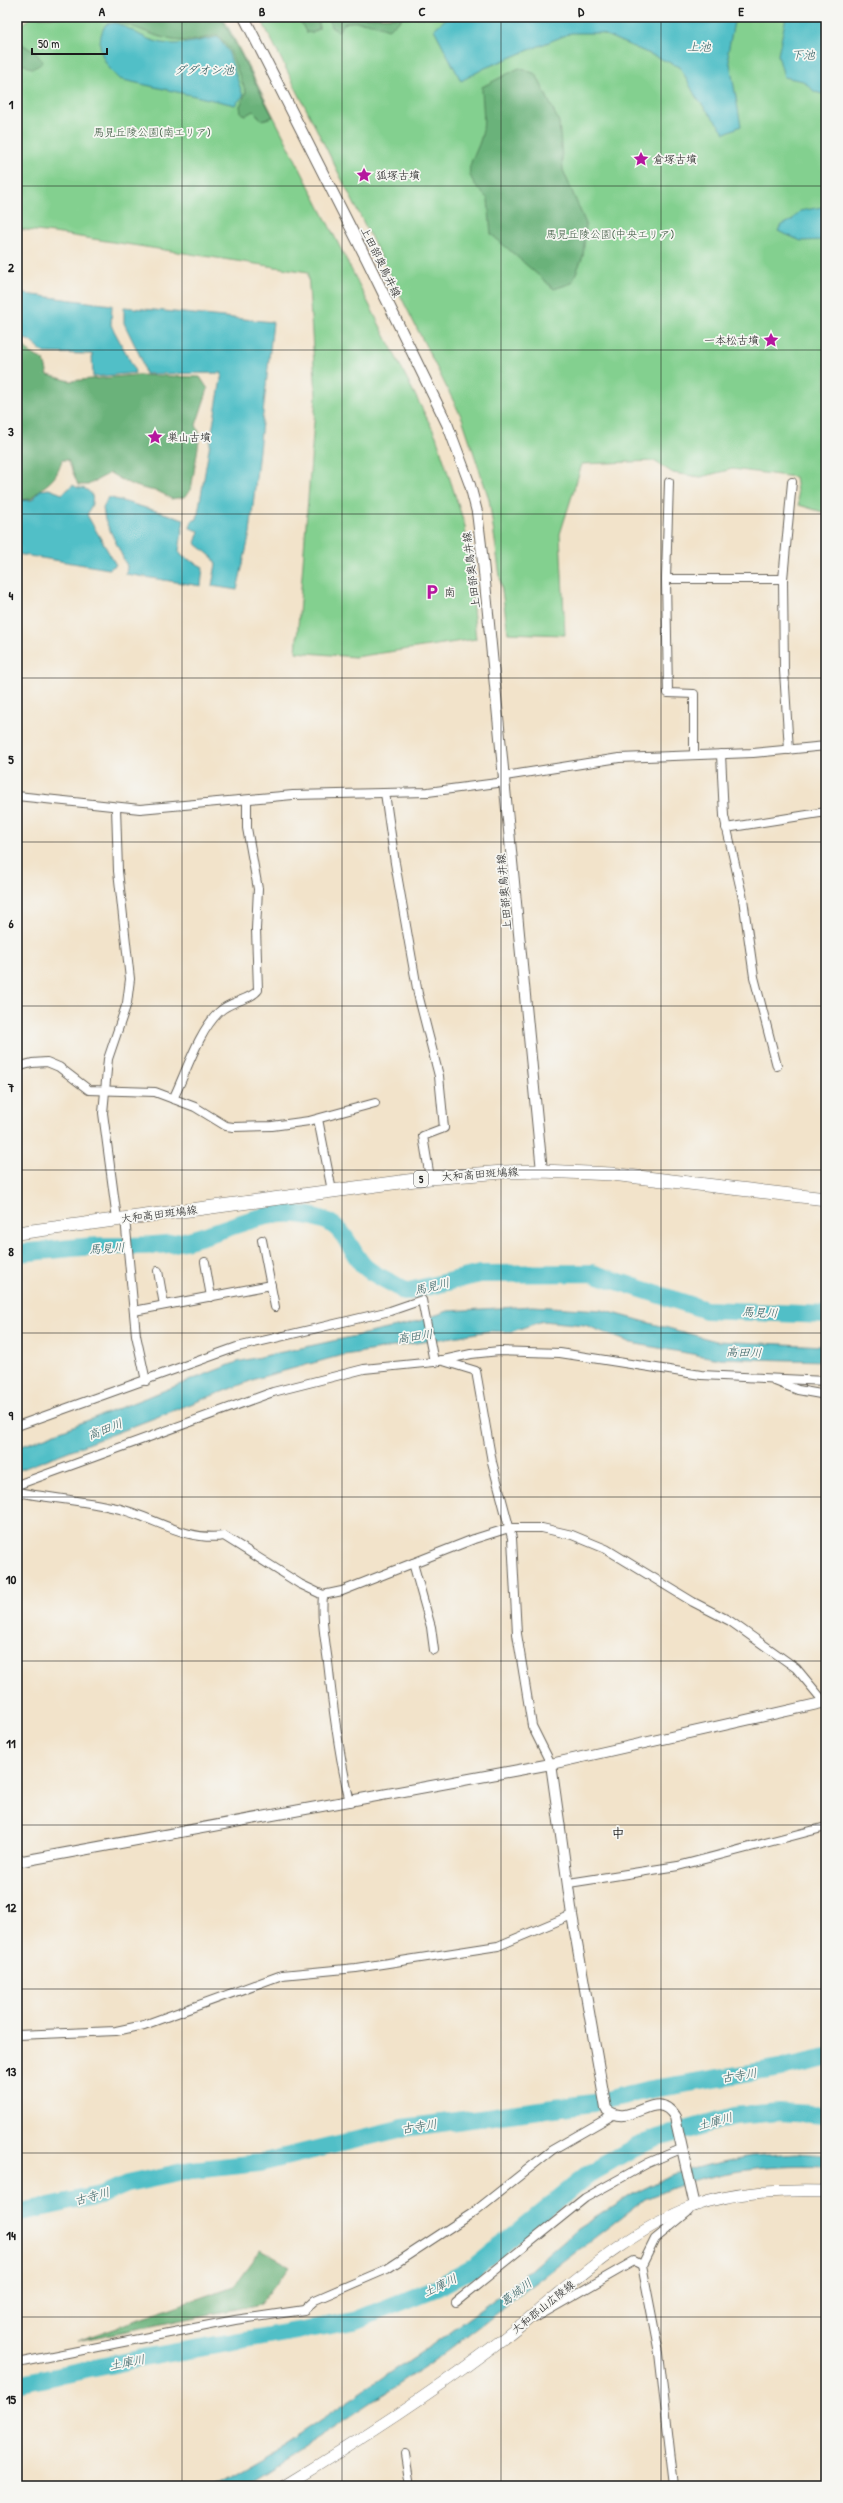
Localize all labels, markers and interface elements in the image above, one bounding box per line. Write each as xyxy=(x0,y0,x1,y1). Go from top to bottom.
text: A xyxy=(99,2,106,20)
text: B xyxy=(259,2,266,20)
text: C xyxy=(418,2,426,20)
text: D xyxy=(578,2,585,20)
text: E xyxy=(738,2,744,20)
scale bar xyxy=(32,30,107,56)
text: 50 m xyxy=(38,35,59,52)
water label: 上池 xyxy=(687,38,712,55)
water label: 下池 xyxy=(791,46,816,63)
water label: ダダオシ池 xyxy=(174,61,235,78)
text: 1 xyxy=(9,95,14,113)
park label: 馬見丘陵公園(南エリア) xyxy=(93,125,211,139)
place icon: 倉塚古墳 xyxy=(632,150,650,168)
place label: 倉塚古墳 xyxy=(653,152,697,166)
place icon: 狐塚古墳 xyxy=(355,166,373,184)
place label: 狐塚古墳 xyxy=(376,168,420,182)
street label: 上田部奥鳥井線 xyxy=(358,224,404,300)
park label: 馬見丘陵公園(中央エリア) xyxy=(546,227,674,241)
text: 2 xyxy=(8,258,15,276)
place icon: 一本松古墳 xyxy=(762,331,780,349)
place label: 一本松古墳 xyxy=(704,333,759,347)
text: 3 xyxy=(8,422,14,440)
place icon: 巣山古墳 xyxy=(146,428,164,446)
place label: 巣山古墳 xyxy=(167,430,211,444)
street label: 上田部奥鳥井線 xyxy=(459,531,483,609)
parking icon: 南 xyxy=(423,583,441,601)
place label: 南 xyxy=(444,585,455,599)
text: 4 xyxy=(9,586,14,604)
text: 5 xyxy=(8,750,14,768)
street label: 上田部奥鳥井線 xyxy=(494,853,514,931)
text: 6 xyxy=(8,914,14,932)
text: 7 xyxy=(7,1078,15,1096)
street label: 大和高田斑鳩線 xyxy=(441,1164,519,1184)
road number: 5 xyxy=(414,1171,428,1187)
street label: 大和高田斑鳩線 xyxy=(120,1202,198,1226)
water label: 馬見川 xyxy=(88,1238,126,1258)
text: 8 xyxy=(8,1242,14,1260)
water label: 馬見川 xyxy=(413,1274,451,1298)
water label: 馬見川 xyxy=(742,1303,778,1321)
water label: 高田川 xyxy=(396,1325,434,1347)
water label: 高田川 xyxy=(726,1343,762,1361)
text: 9 xyxy=(9,1406,14,1424)
water label: 高田川 xyxy=(85,1415,125,1443)
text: 10 xyxy=(6,1570,16,1588)
text: 11 xyxy=(6,1734,16,1752)
district label: 中 xyxy=(611,1824,625,1842)
text: 12 xyxy=(6,1898,17,1916)
text: 13 xyxy=(6,2062,16,2080)
water label: 古寺川 xyxy=(720,2064,758,2086)
water label: 土庫川 xyxy=(695,2108,735,2134)
water label: 古寺川 xyxy=(400,2115,438,2137)
water label: 古寺川 xyxy=(72,2183,112,2209)
text: 14 xyxy=(6,2226,16,2244)
water label: 土庫川 xyxy=(420,2269,460,2301)
water label: 葛城川 xyxy=(497,2274,535,2310)
street label: 大和郡山広陵線 xyxy=(509,2277,577,2337)
water label: 土庫川 xyxy=(108,2350,146,2374)
text: 15 xyxy=(6,2390,17,2408)

